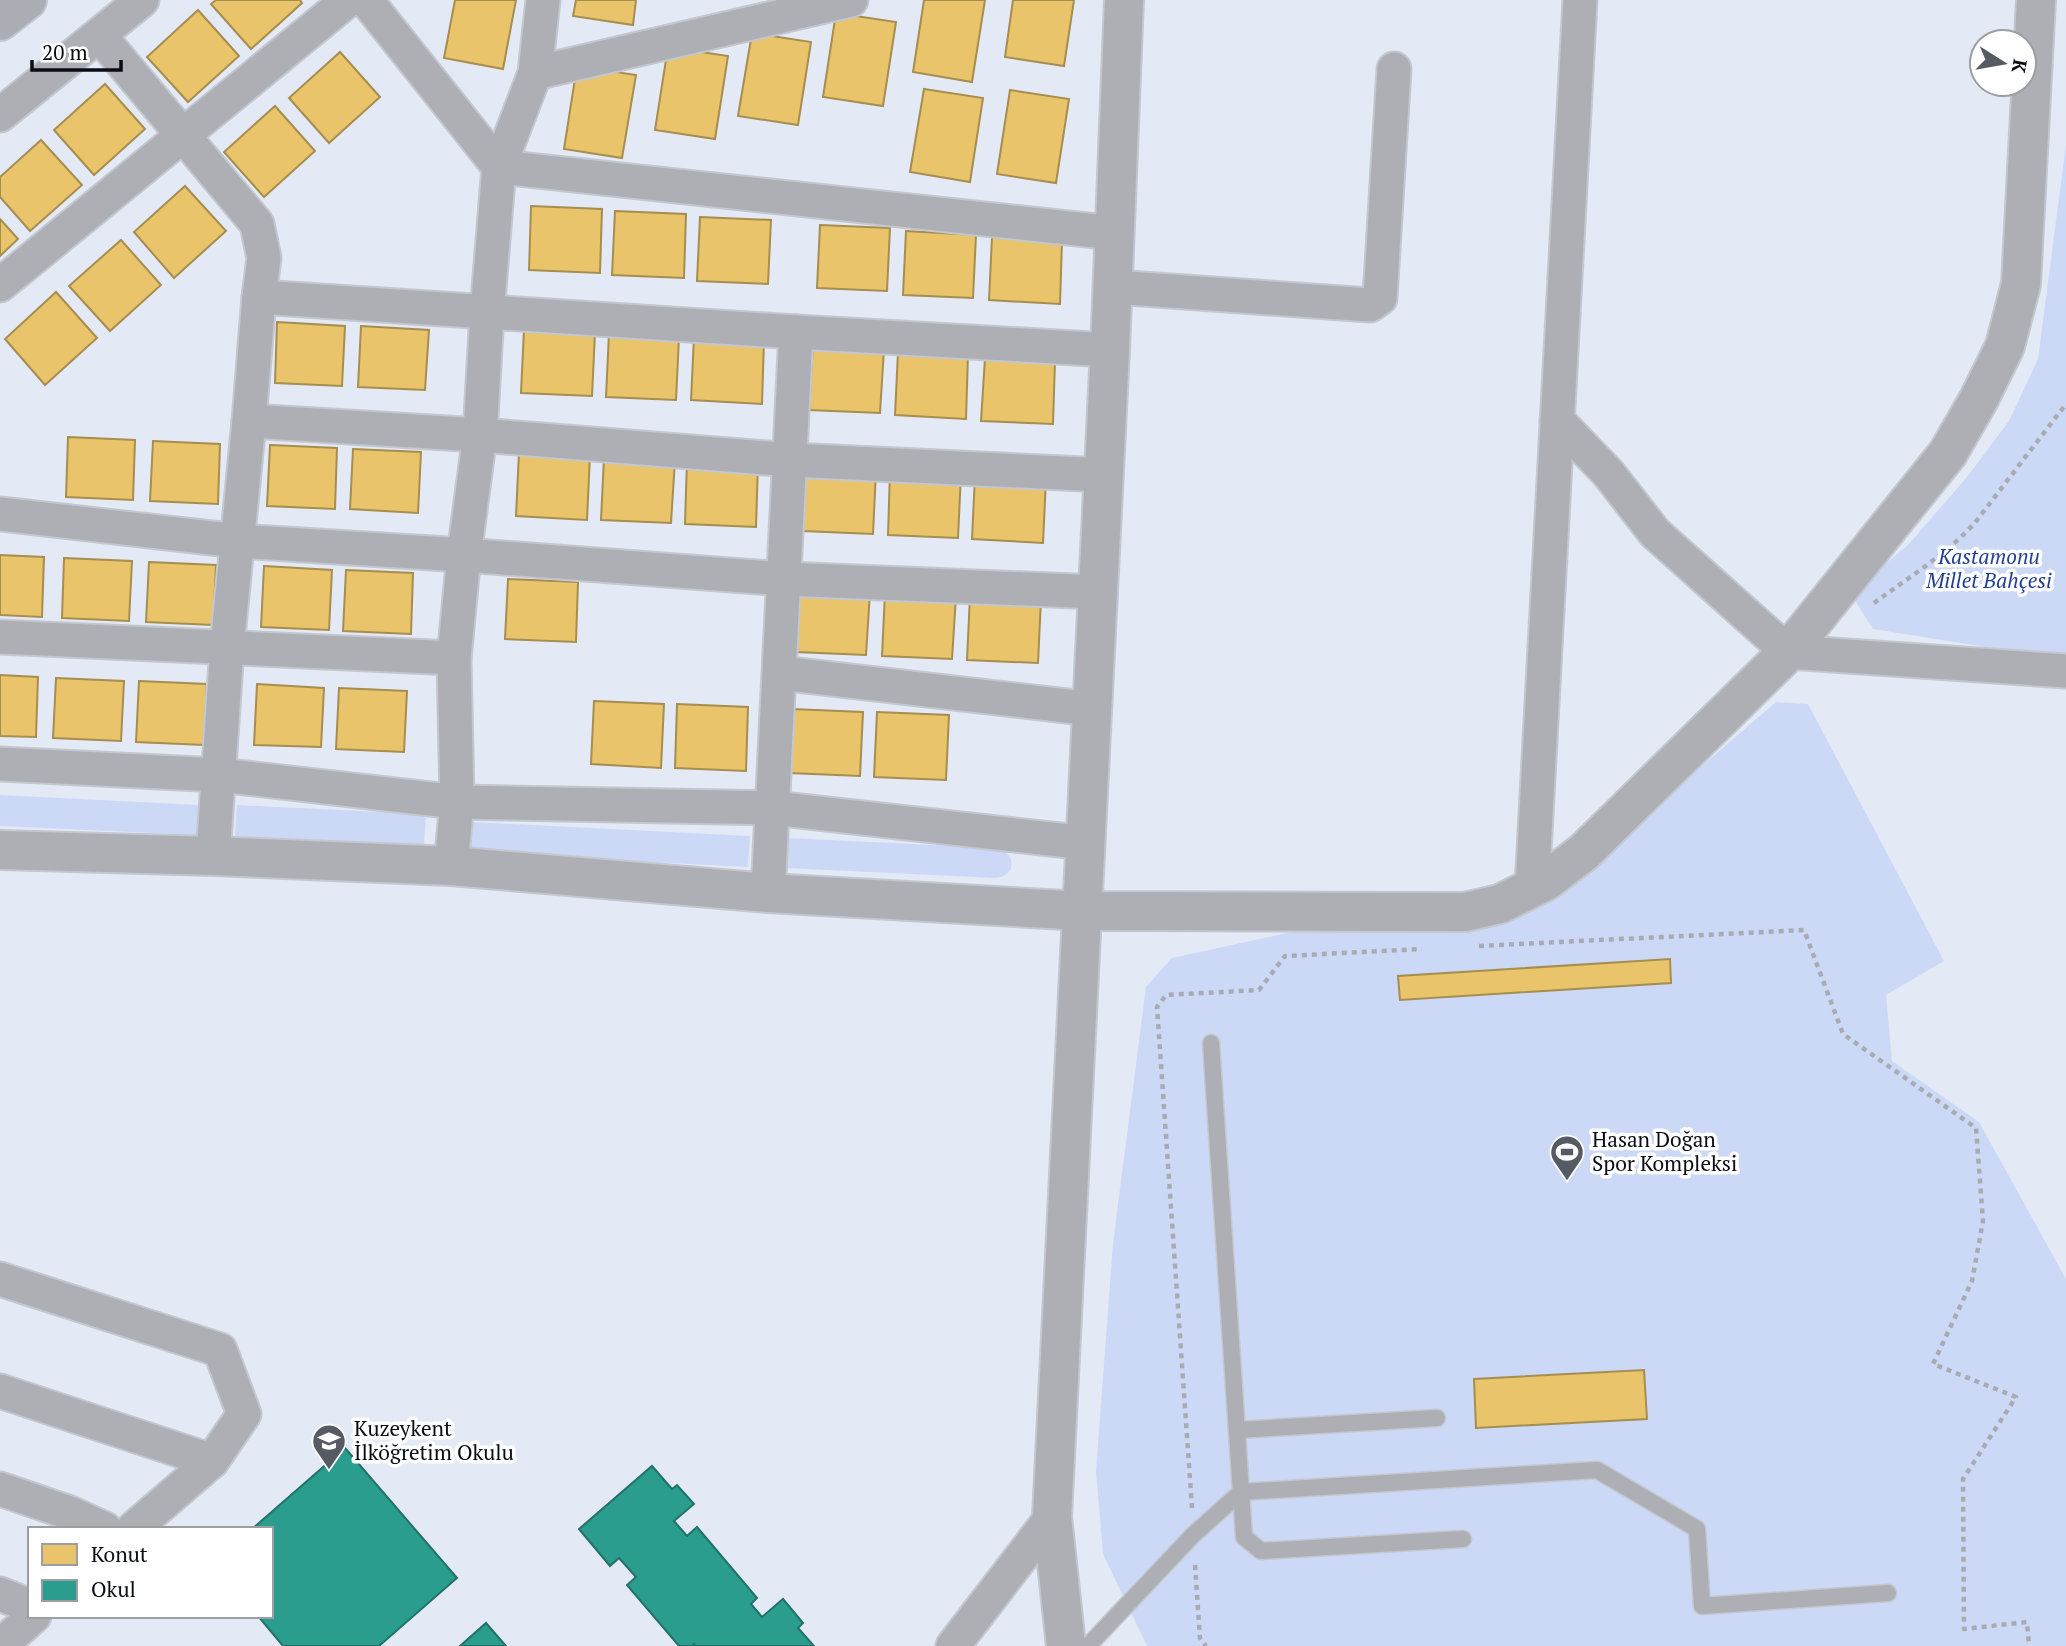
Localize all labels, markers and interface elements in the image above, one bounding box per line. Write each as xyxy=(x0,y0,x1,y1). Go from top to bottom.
scale bar xyxy=(32,28,121,72)
north arrow xyxy=(1968,28,2038,98)
text: 20 m xyxy=(42,38,88,66)
text: K xyxy=(2007,57,2034,76)
park label: Kastamonu Millet Bahçesi xyxy=(1925,542,2052,594)
place label: Hasan Doğan Spor Kompleksi xyxy=(1592,1125,1737,1177)
sports icon: Hasan Doğan Spor Kompleksi xyxy=(1548,1133,1586,1182)
place label: Kuzeykent İlköğretim Okulu xyxy=(354,1414,514,1466)
school or university icon: Kuzeykent İlköğretim Okulu xyxy=(310,1422,348,1471)
legend xyxy=(28,1527,273,1618)
text: Konut xyxy=(91,1540,148,1568)
text: Okul xyxy=(91,1575,136,1603)

